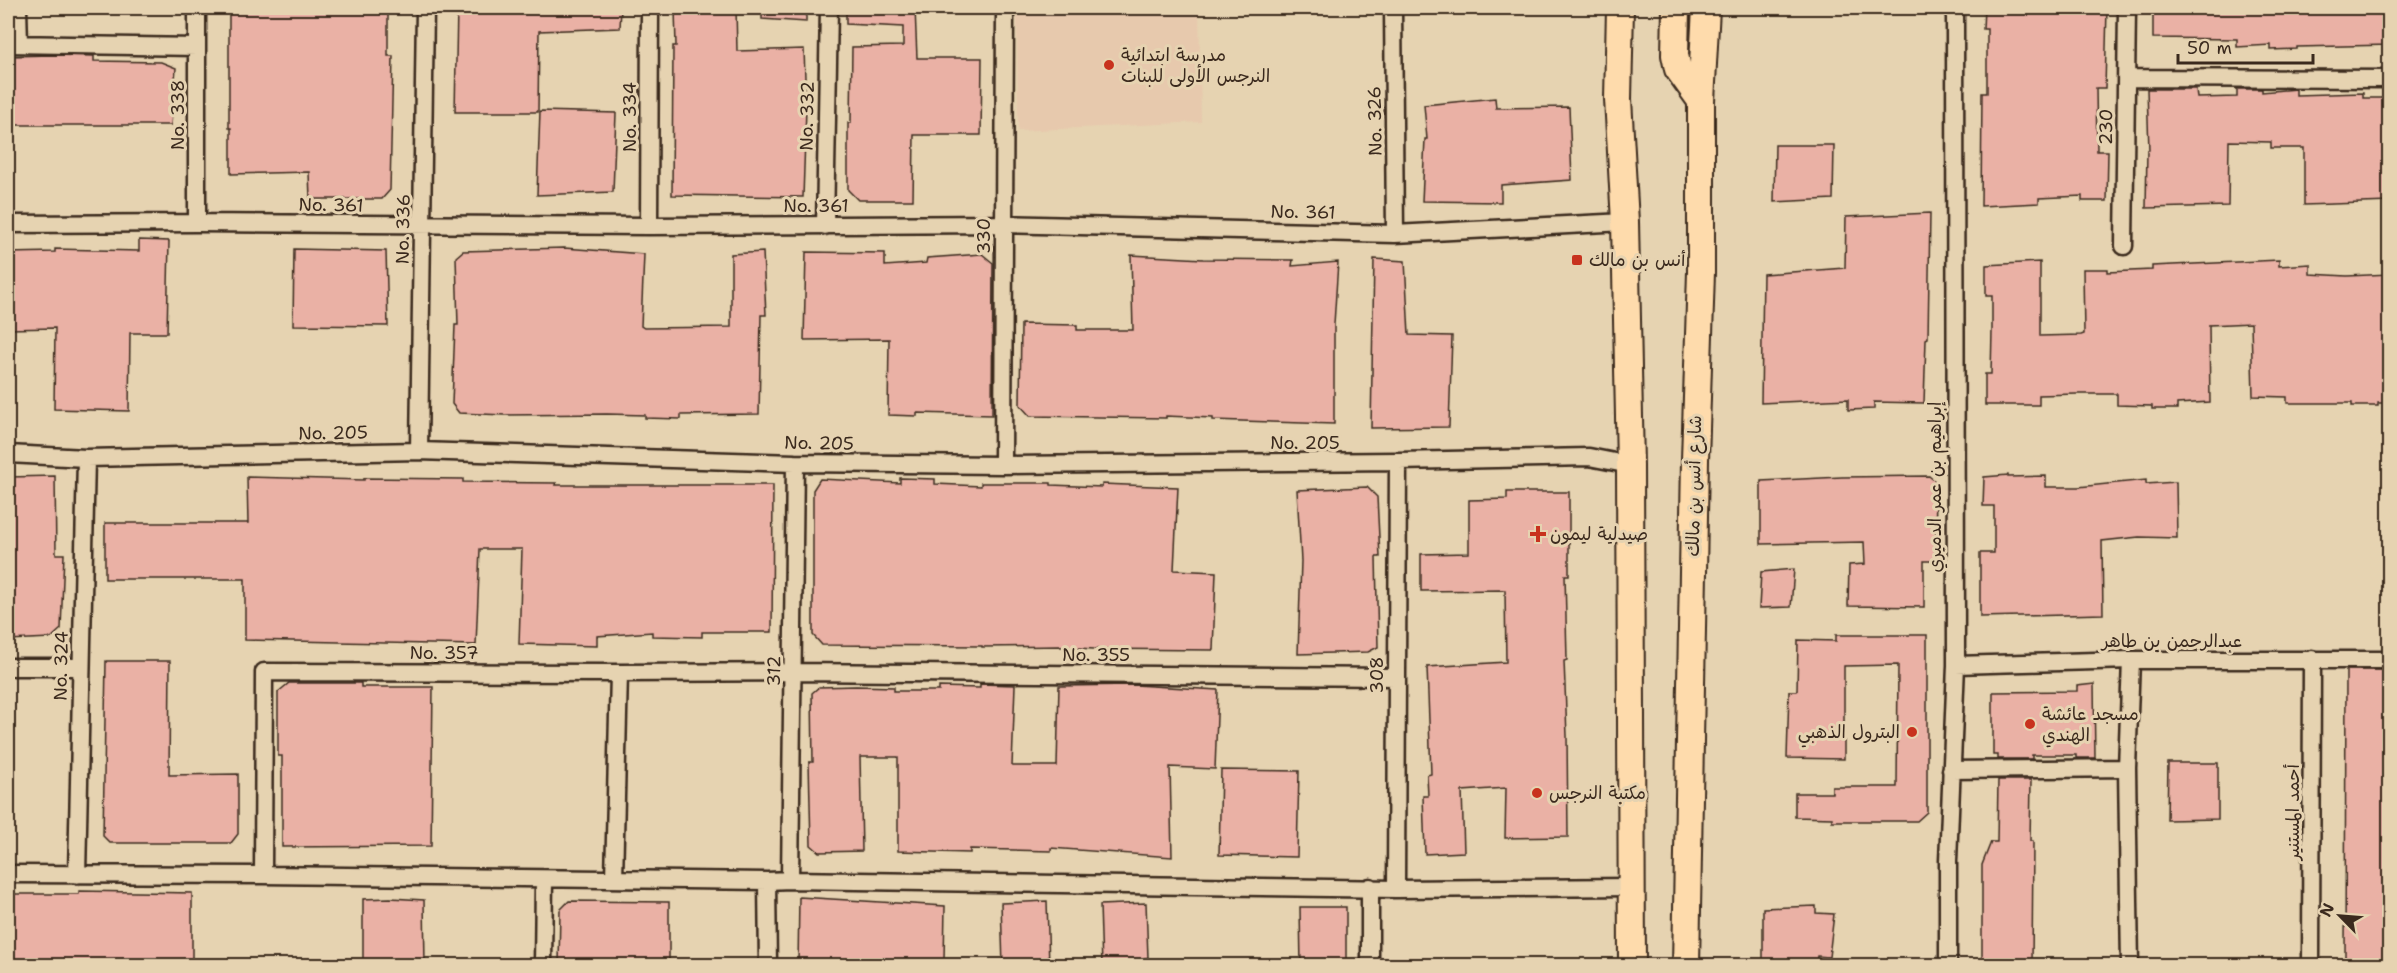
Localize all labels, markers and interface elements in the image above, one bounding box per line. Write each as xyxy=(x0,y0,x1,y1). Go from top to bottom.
scale bar xyxy=(2178,27,2313,65)
text: 50 m xyxy=(2187,36,2232,60)
place label: مدرسة ابتدائية النرجس الأولى للبنات xyxy=(1121,43,1270,88)
marker: مدرسة ابتدائية النرجس الأولى للبنات xyxy=(1102,58,1116,72)
street label: No. 338 xyxy=(166,80,190,150)
street label: No. 332 xyxy=(794,81,820,151)
street label: No. 334 xyxy=(618,82,642,152)
street label: No. 326 xyxy=(1362,86,1388,156)
street label: 230 xyxy=(2094,109,2118,145)
street label: No. 361 xyxy=(298,192,364,218)
street label: No. 336 xyxy=(390,193,416,265)
street label: No. 361 xyxy=(783,194,849,218)
street label: No. 361 xyxy=(1270,199,1336,225)
street label: 330 xyxy=(972,218,996,254)
place label: أنس بن مالك xyxy=(1589,248,1686,272)
marker: أنس بن مالك xyxy=(1570,253,1584,267)
street label: إبراهيم بن عمر الدميري xyxy=(1923,402,1949,572)
street label: شارع أنس بن مالك xyxy=(1681,415,1707,557)
street label: No. 205 xyxy=(298,420,368,446)
street label: No. 205 xyxy=(784,430,854,456)
street label: No. 205 xyxy=(1270,431,1340,455)
place label: صيدلية ليمون xyxy=(1550,522,1648,546)
marker: صيدلية ليمون xyxy=(1531,527,1545,541)
street label: عبدالرحمن بن طاهر xyxy=(2100,629,2242,653)
street label: No. 324 xyxy=(48,631,74,701)
street label: No. 357 xyxy=(409,641,479,665)
street label: No. 355 xyxy=(1062,643,1130,667)
street label: 312 xyxy=(762,655,786,687)
street label: 308 xyxy=(1365,656,1389,694)
place label: مسجد عائشة الهندي xyxy=(2042,702,2139,748)
marker: مسجد عائشة الهندي xyxy=(2023,717,2037,731)
place label: البترول الذهبي xyxy=(1798,720,1900,748)
marker: البترول الذهبي xyxy=(1905,725,1919,739)
street label: أحمد المستنير xyxy=(2281,763,2305,862)
place label: مكتبة النرجس xyxy=(1549,781,1646,805)
marker: مكتبة النرجس xyxy=(1530,786,1544,800)
north arrow xyxy=(2310,886,2370,946)
text: N xyxy=(2315,900,2339,920)

